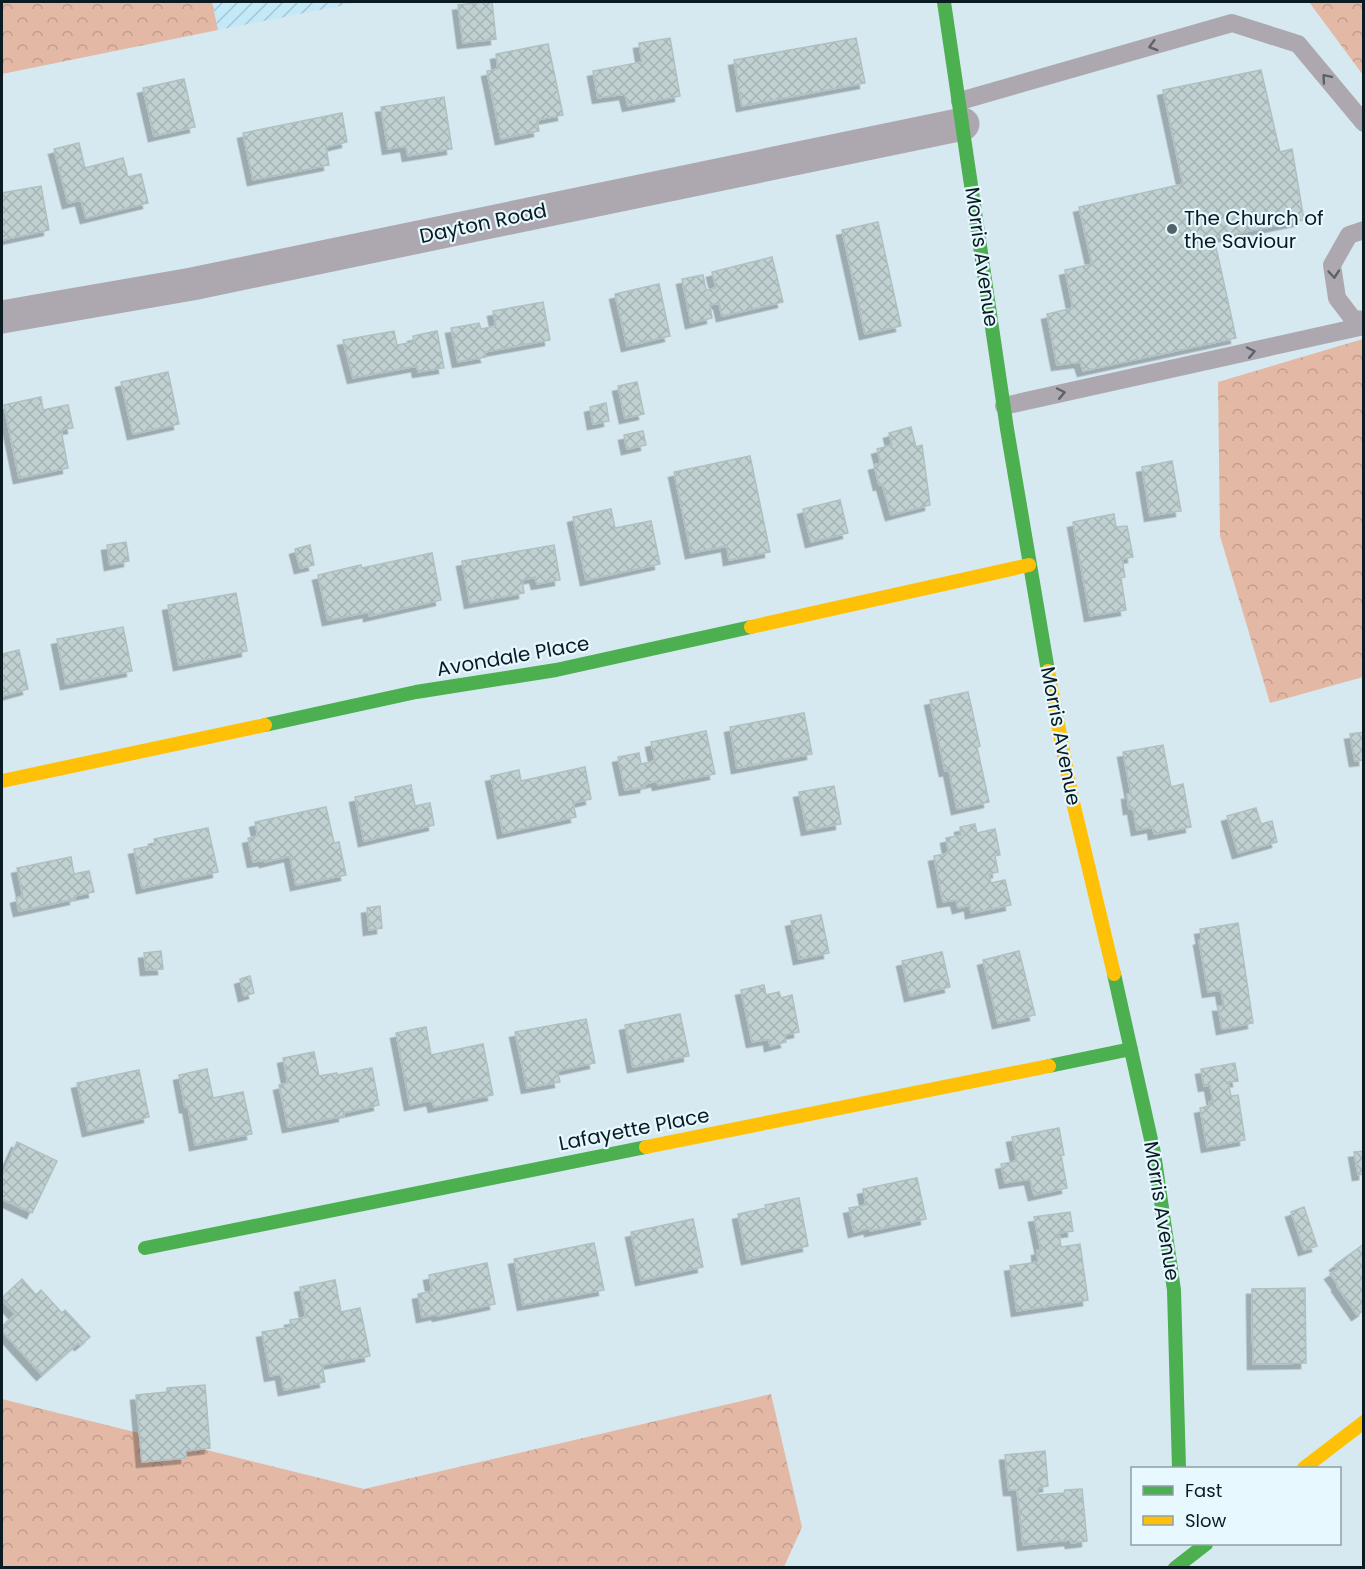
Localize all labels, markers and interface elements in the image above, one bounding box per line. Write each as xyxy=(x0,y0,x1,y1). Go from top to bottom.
one-way arrow xyxy=(1149,38,1159,51)
one-way arrow xyxy=(1323,74,1334,85)
street label: Morris Avenue xyxy=(958,185,1006,329)
street label: Dayton Road xyxy=(417,196,549,250)
place label: The Church of the Saviour xyxy=(1184,204,1324,255)
marker: The Church of the Saviour xyxy=(1165,222,1179,236)
one-way arrow xyxy=(1327,269,1340,278)
one-way arrow xyxy=(1246,346,1256,359)
one-way arrow xyxy=(1055,388,1065,401)
street label: Avondale Place xyxy=(434,629,592,683)
street label: Morris Avenue xyxy=(1034,664,1088,808)
street label: Lafayette Place xyxy=(556,1101,712,1157)
street label: Morris Avenue xyxy=(1137,1139,1187,1283)
legend xyxy=(1131,1467,1341,1545)
text: Fast xyxy=(1185,1478,1222,1503)
text: Slow xyxy=(1185,1508,1227,1533)

